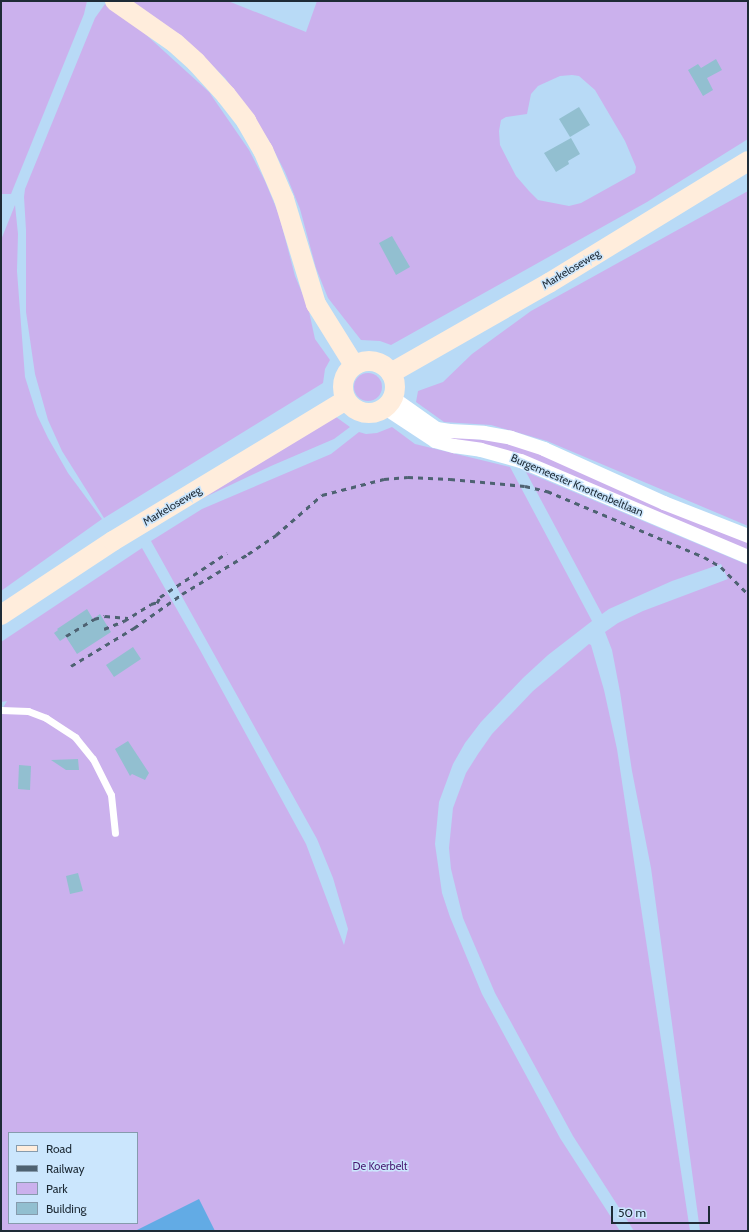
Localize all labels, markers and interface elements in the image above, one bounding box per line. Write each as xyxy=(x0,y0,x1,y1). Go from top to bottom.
street label: Markeloseweg xyxy=(539,246,603,292)
street label: Burgemeester Knottenbeltlaan xyxy=(509,451,645,519)
street label: Markeloseweg xyxy=(140,483,204,529)
legend xyxy=(8,1132,138,1224)
text: Road xyxy=(46,1141,72,1156)
park label: De Koerbelt xyxy=(352,1159,408,1173)
text: Railway xyxy=(46,1161,84,1176)
text: Park xyxy=(46,1181,68,1196)
scale bar xyxy=(613,1198,712,1224)
text: Building xyxy=(46,1201,87,1216)
text: 50 m xyxy=(618,1205,646,1220)

